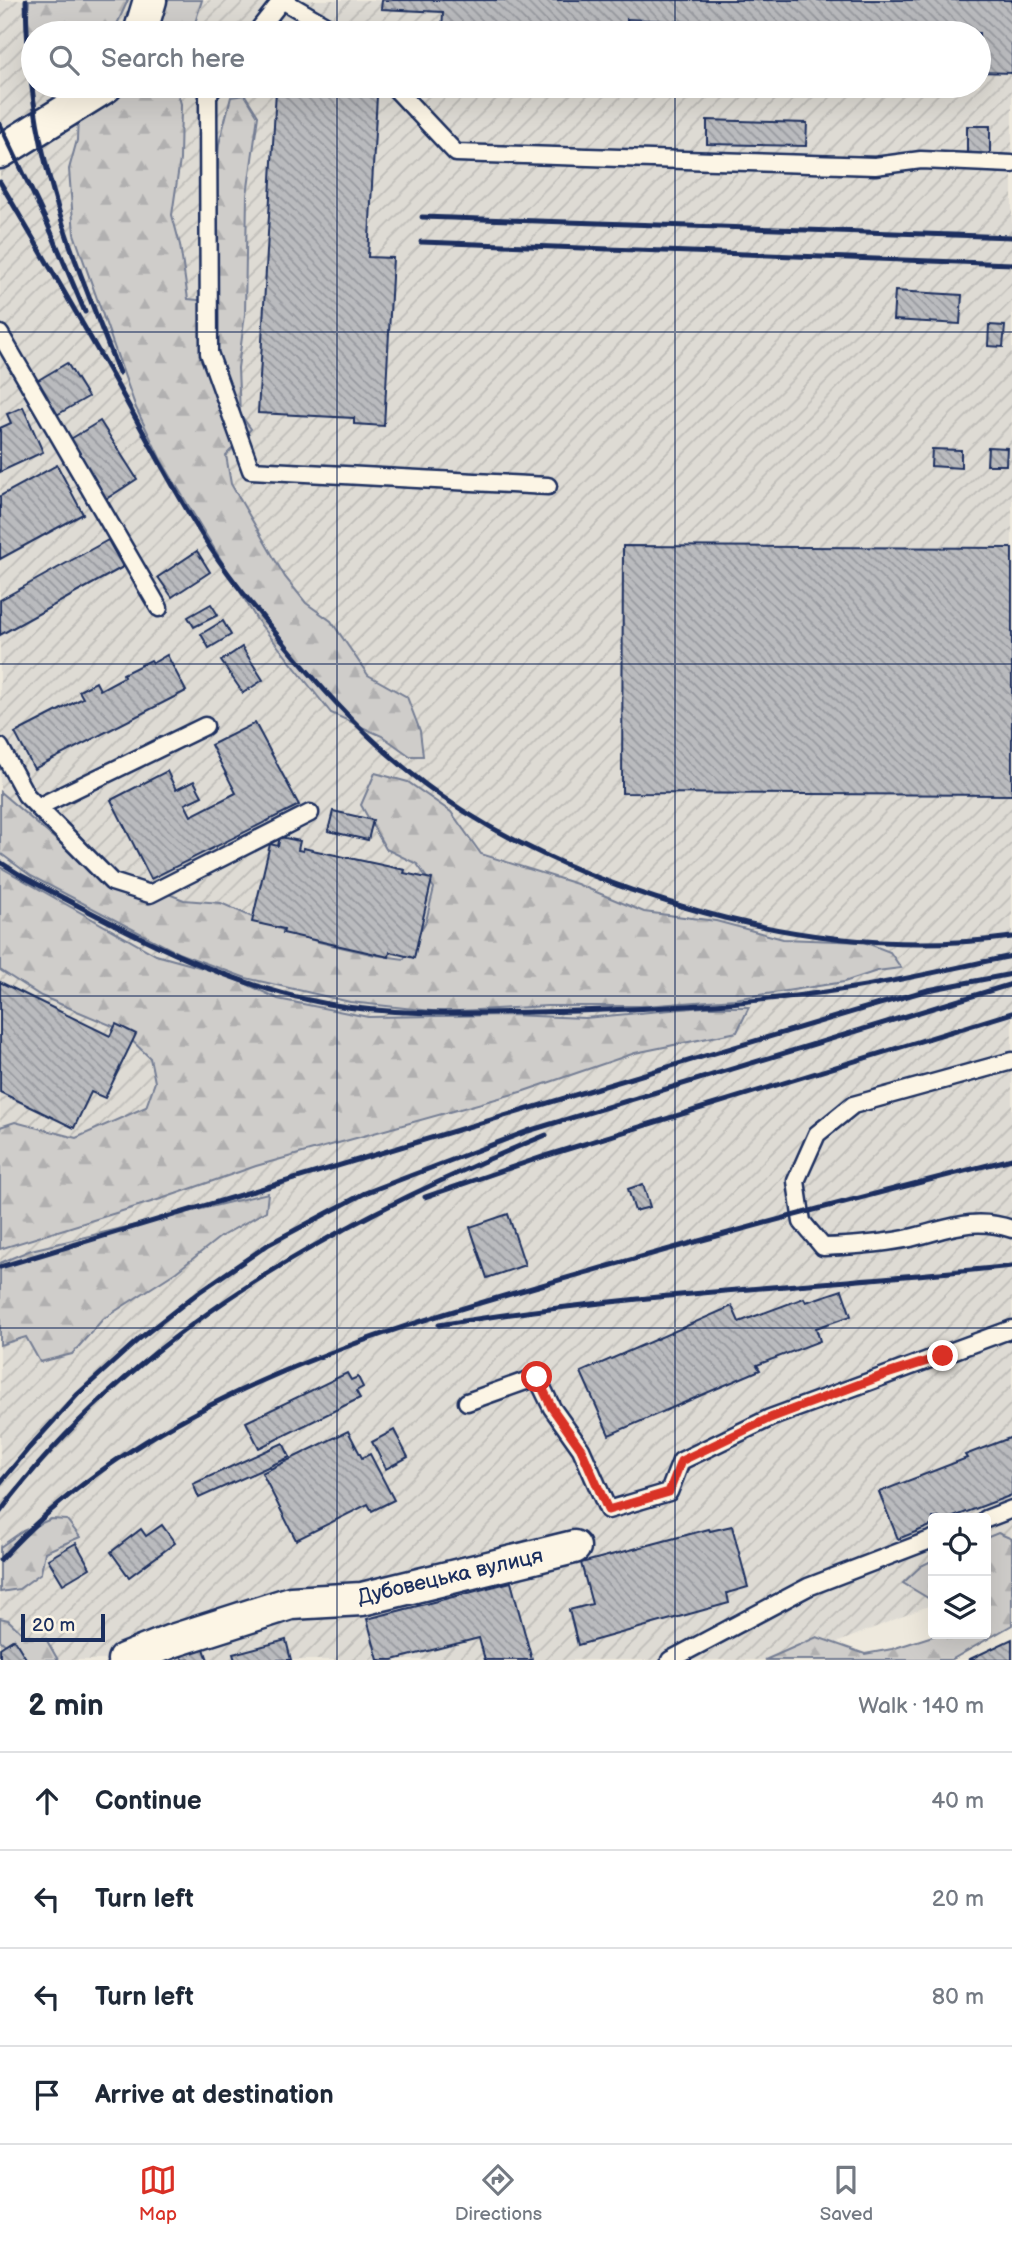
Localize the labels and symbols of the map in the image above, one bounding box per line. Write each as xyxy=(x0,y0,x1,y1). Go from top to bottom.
route end xyxy=(927,1340,958,1371)
route start xyxy=(521,1361,552,1392)
street label: Дубовецька вулиця xyxy=(355,1543,545,1610)
scale bar xyxy=(21,1611,105,1643)

